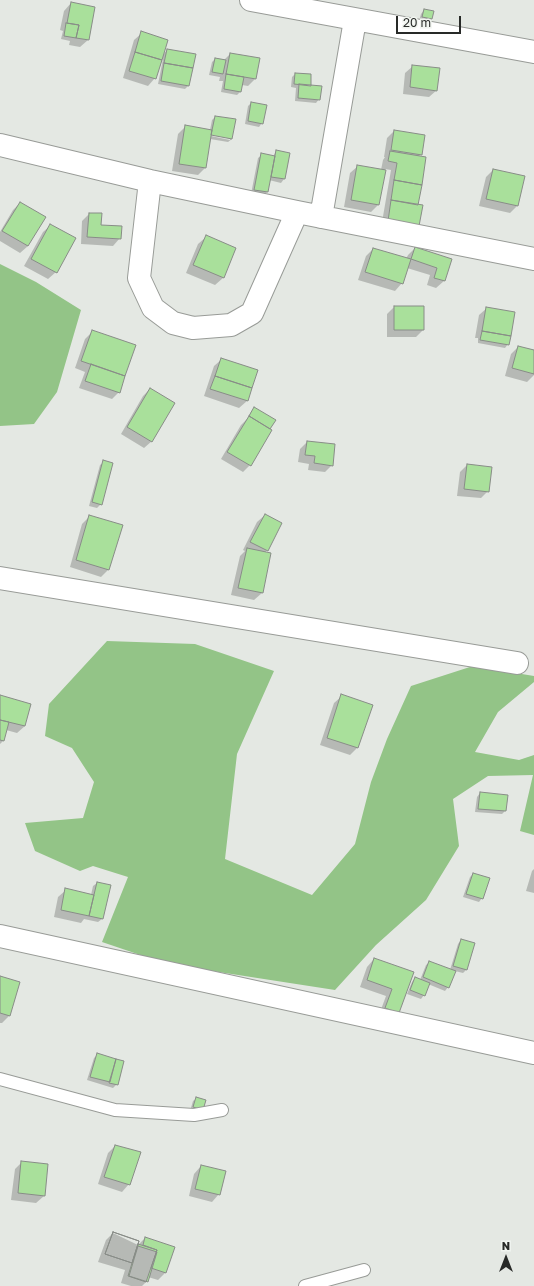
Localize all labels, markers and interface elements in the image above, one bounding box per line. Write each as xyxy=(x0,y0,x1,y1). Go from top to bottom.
scale bar xyxy=(398,8,463,34)
text: 20 m xyxy=(403,15,431,30)
north arrow xyxy=(486,1238,526,1278)
text: N xyxy=(502,1239,510,1252)

